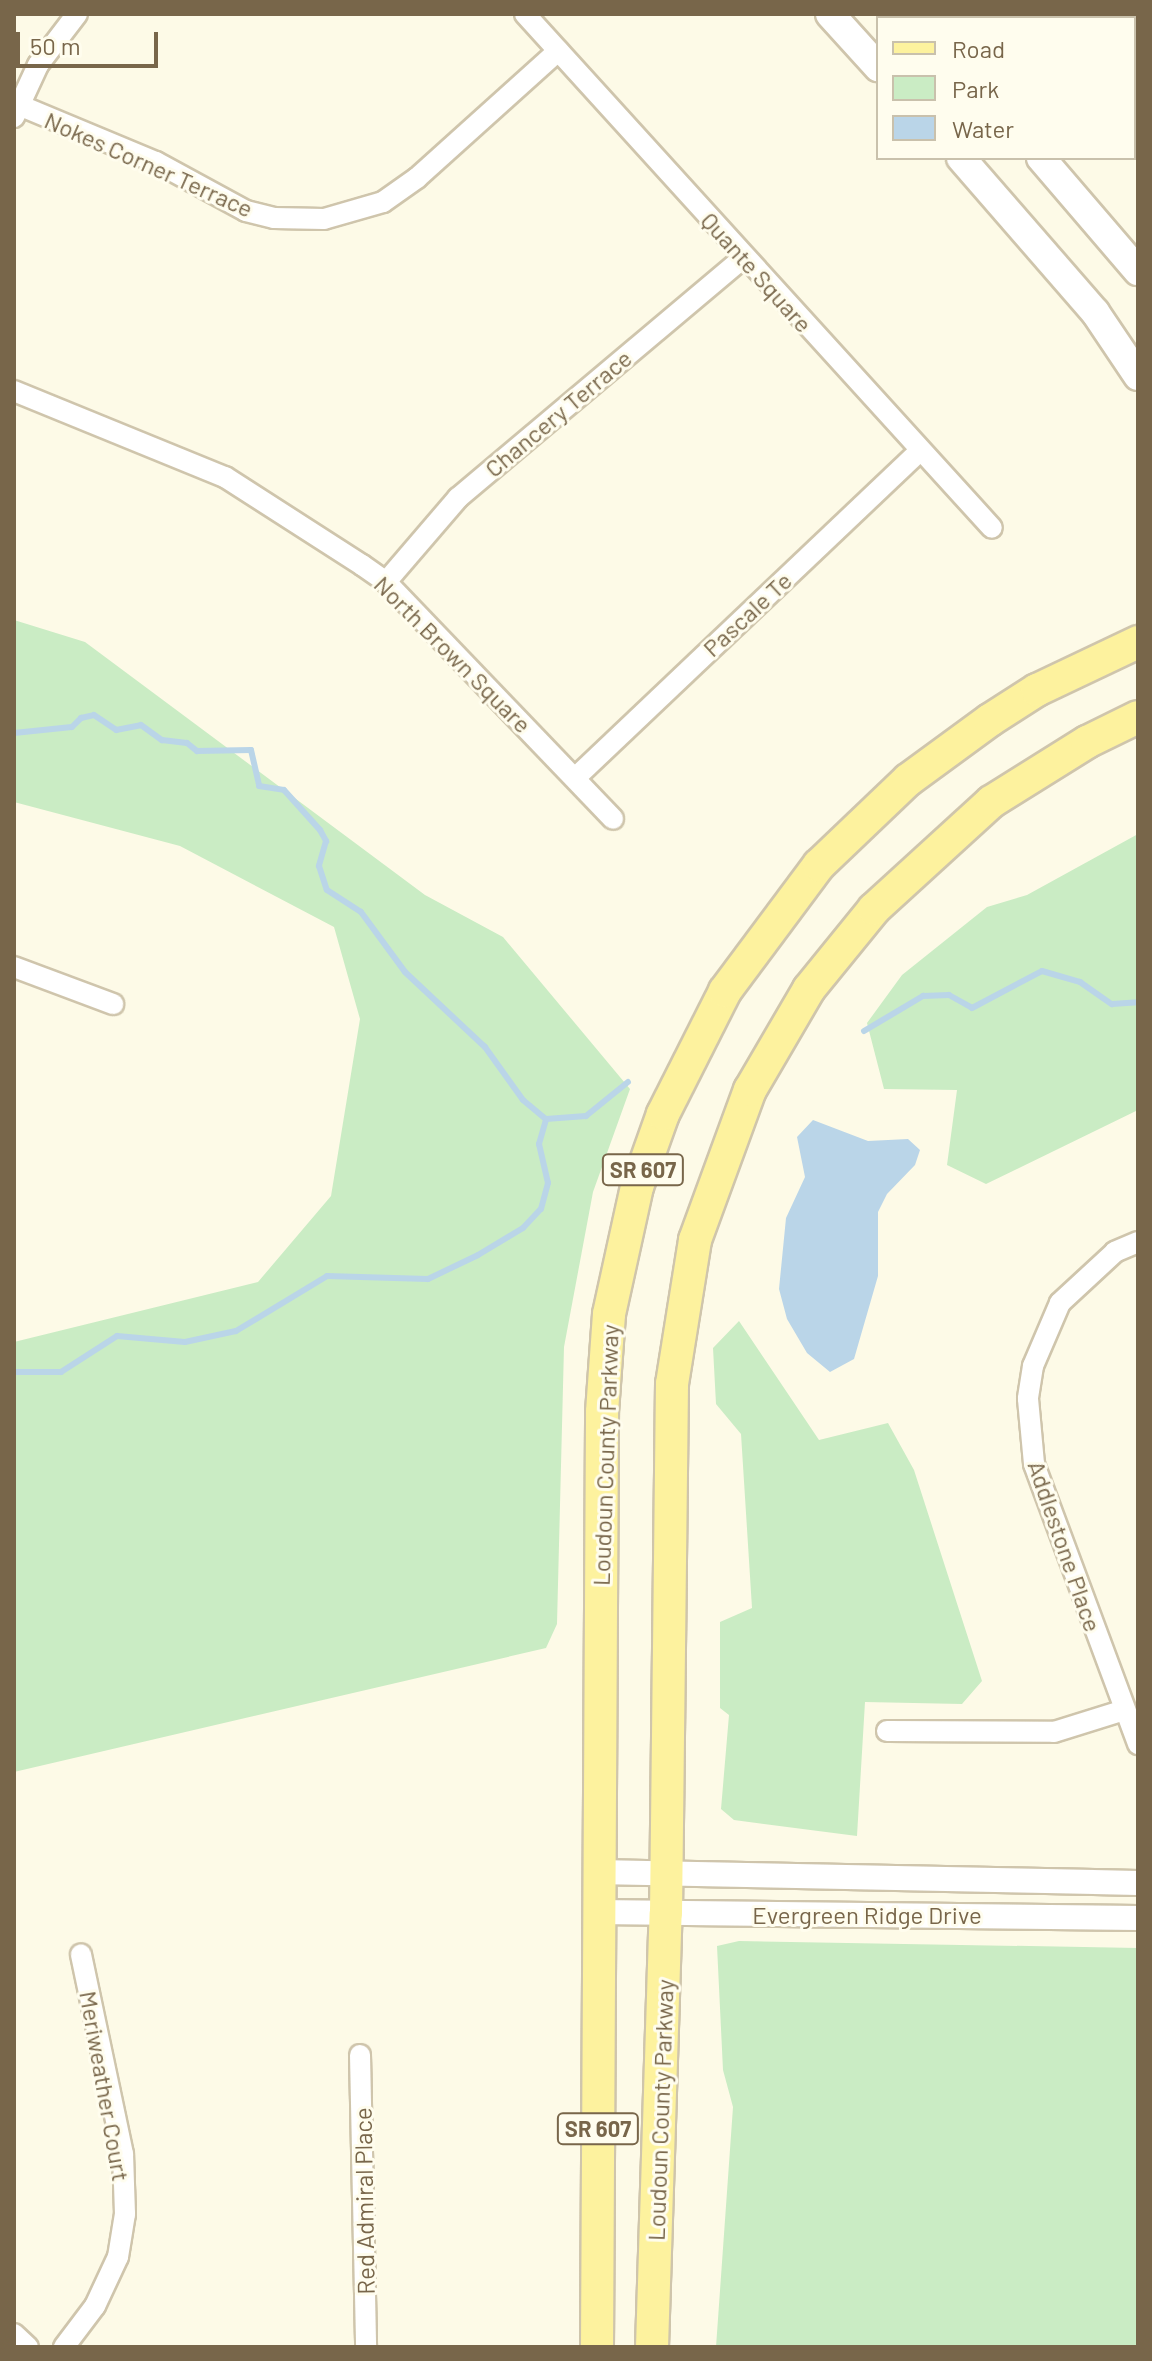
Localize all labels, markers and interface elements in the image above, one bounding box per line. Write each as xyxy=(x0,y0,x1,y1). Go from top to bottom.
scale bar xyxy=(20,16,162,66)
legend xyxy=(876,16,1136,160)
text: 50 m xyxy=(30,31,81,60)
text: Road xyxy=(952,34,1005,63)
text: Park xyxy=(952,74,999,103)
street label: Nokes Corner Terrace xyxy=(40,105,258,223)
text: Water xyxy=(952,114,1014,143)
street label: Quante Square xyxy=(696,206,818,338)
street label: Chancery Terrace xyxy=(479,343,637,483)
street label: Pascale Te xyxy=(697,566,797,662)
street label: North Brown Square xyxy=(369,570,537,738)
road number: SR 607 xyxy=(601,1152,685,1188)
street label: Loudoun County Parkway xyxy=(586,1324,624,1586)
street label: Addlestone Place xyxy=(1022,1457,1108,1635)
street label: Evergreen Ridge Drive xyxy=(752,1901,982,1929)
street label: Loudoun County Parkway xyxy=(641,1979,679,2241)
street label: Meriweather Court xyxy=(74,1989,136,2183)
street label: Red Admiral Place xyxy=(348,2107,380,2295)
road number: SR 607 xyxy=(556,2111,640,2147)

